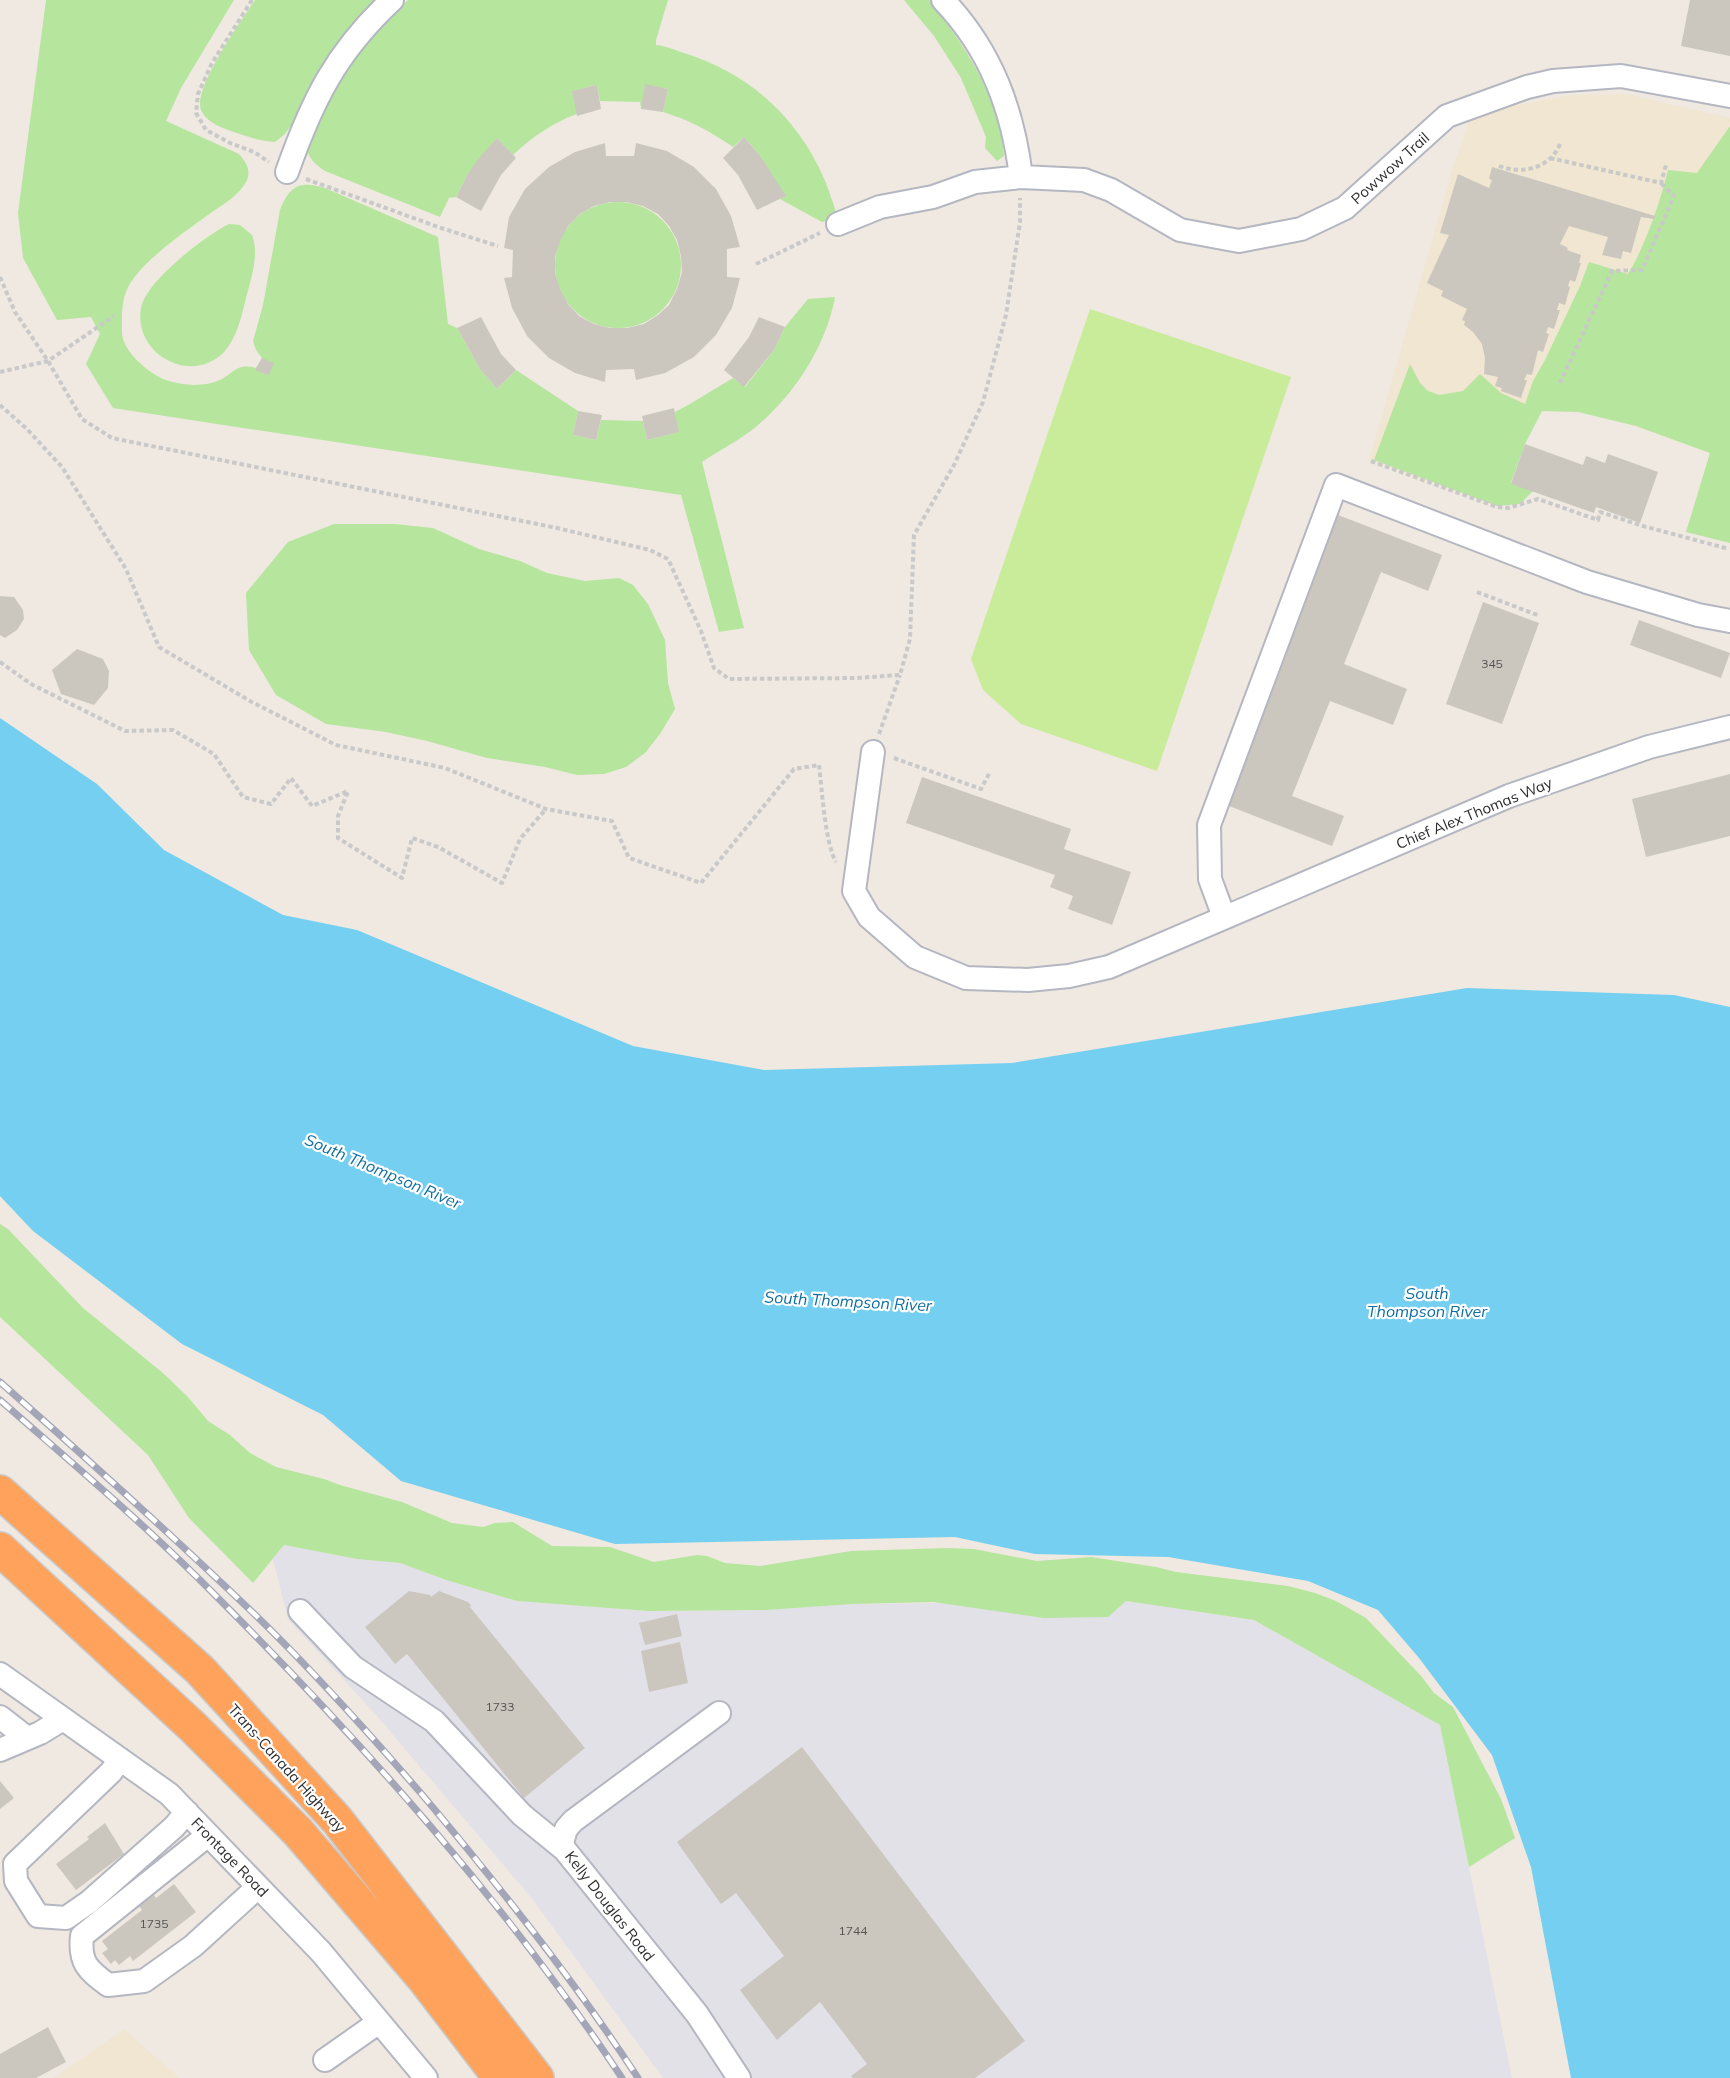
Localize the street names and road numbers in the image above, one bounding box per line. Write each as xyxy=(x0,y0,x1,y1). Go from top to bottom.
street label: Powwow Trail xyxy=(1347,128,1433,208)
street label: Chief Alex Thomas Way xyxy=(1393,773,1555,853)
street label: Trans-Canada Highway xyxy=(224,1700,350,1836)
street label: Frontage Road xyxy=(187,1813,273,1901)
street label: Kelly Douglas Road xyxy=(561,1847,659,1965)

